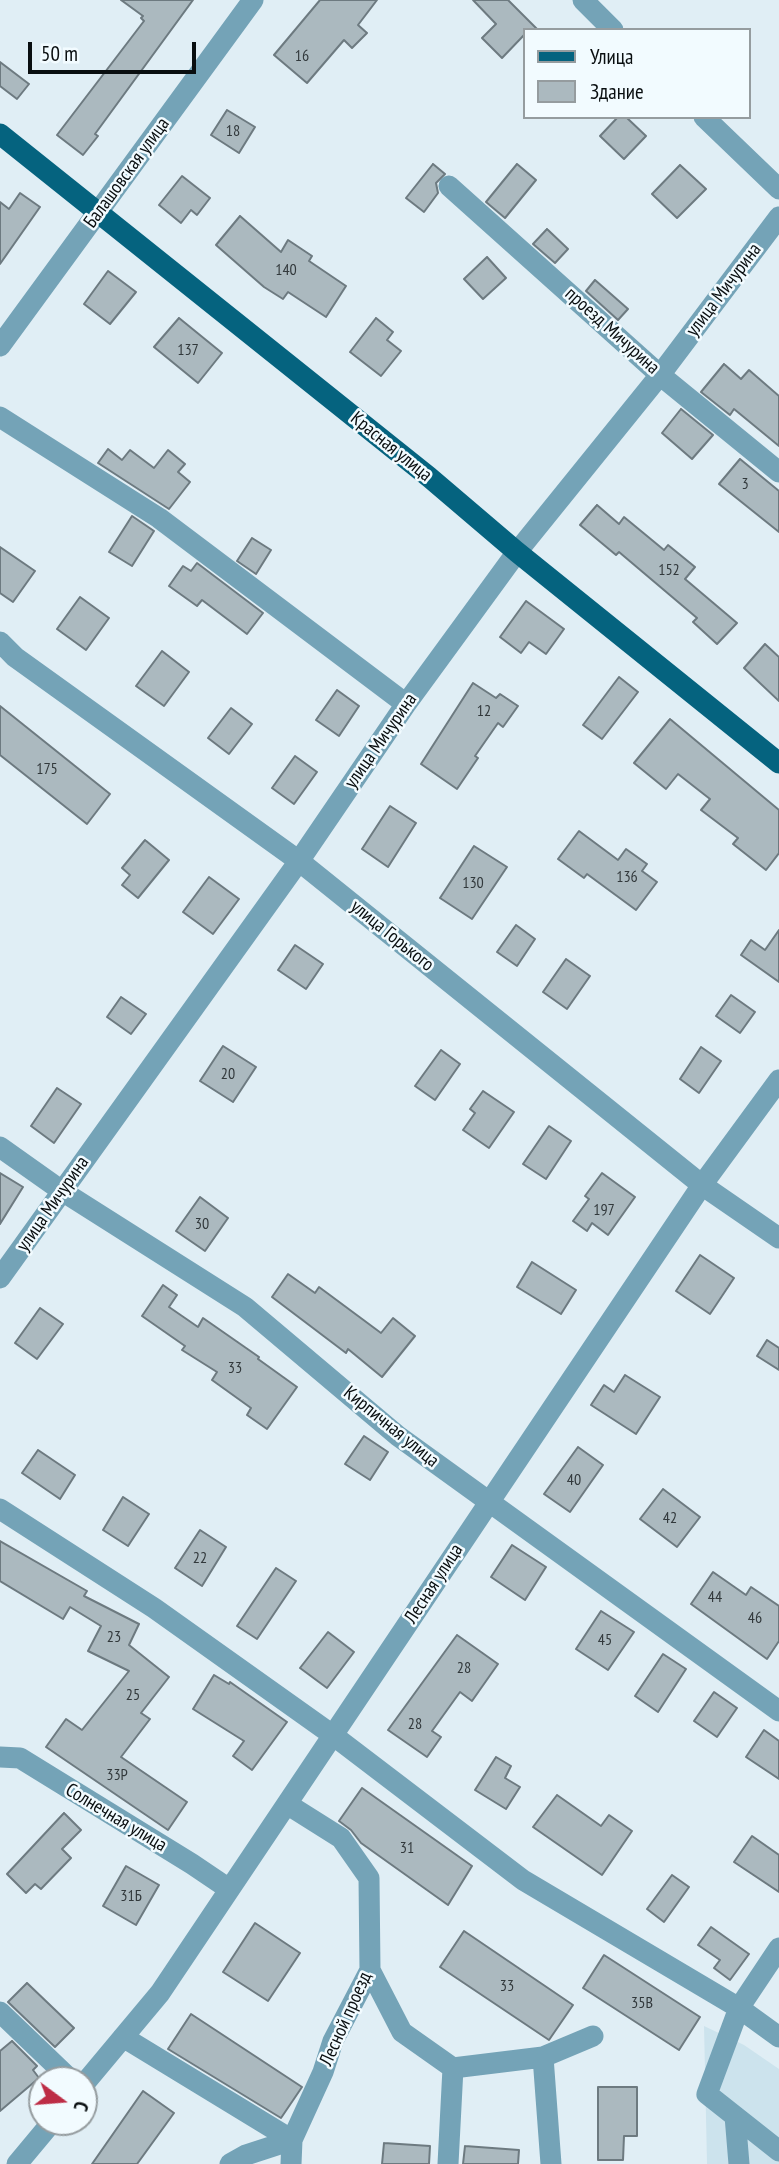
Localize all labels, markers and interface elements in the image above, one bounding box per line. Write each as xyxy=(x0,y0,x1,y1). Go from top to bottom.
scale bar xyxy=(32,28,200,72)
legend xyxy=(524,28,751,119)
text: 50 m xyxy=(41,40,78,67)
text: Улица xyxy=(590,43,633,70)
house number: 16 xyxy=(295,46,309,66)
text: Здание xyxy=(590,78,644,105)
street label: Балашовская улица xyxy=(79,113,175,233)
house number: 18 xyxy=(226,121,240,141)
street label: улица Мичурина xyxy=(682,239,766,341)
house number: 140 xyxy=(275,260,297,280)
street label: проезд Мичурина xyxy=(560,283,664,379)
house number: 137 xyxy=(177,340,199,360)
street label: Красная улица xyxy=(346,407,436,487)
house number: 3 xyxy=(741,474,749,494)
house number: 152 xyxy=(658,560,680,580)
street label: улица Мичурина xyxy=(340,689,422,793)
house number: 12 xyxy=(477,701,491,721)
house number: 175 xyxy=(36,759,58,779)
house number: 136 xyxy=(616,867,638,887)
house number: 130 xyxy=(462,873,484,893)
street label: улица Горького xyxy=(346,895,438,977)
house number: 20 xyxy=(221,1064,235,1084)
street label: улица Мичурина xyxy=(12,1152,94,1256)
house number: 197 xyxy=(593,1200,615,1220)
house number: 30 xyxy=(195,1214,209,1234)
house number: 33 xyxy=(228,1358,242,1378)
street label: Кирпичная улица xyxy=(339,1382,443,1472)
house number: 40 xyxy=(567,1470,581,1490)
house number: 42 xyxy=(663,1508,677,1528)
street label: Лесная улица xyxy=(400,1540,468,1628)
house number: 22 xyxy=(193,1548,207,1568)
house number: 44 xyxy=(708,1587,722,1607)
house number: 46 xyxy=(748,1608,762,1628)
house number: 23 xyxy=(107,1627,121,1647)
house number: 45 xyxy=(598,1630,612,1650)
house number: 28 xyxy=(457,1658,471,1678)
house number: 25 xyxy=(126,1685,140,1705)
house number: 28 xyxy=(408,1714,422,1734)
house number: 33Р xyxy=(106,1765,128,1785)
street label: Солнечная улица xyxy=(61,1779,171,1857)
house number: 31 xyxy=(400,1838,414,1858)
house number: 31Б xyxy=(120,1886,142,1906)
street label: Лесной проезд xyxy=(315,1969,377,2069)
house number: 33 xyxy=(500,1976,514,1996)
house number: 35В xyxy=(631,1993,653,2013)
north arrow xyxy=(28,2066,98,2136)
text: С xyxy=(69,2099,94,2114)

